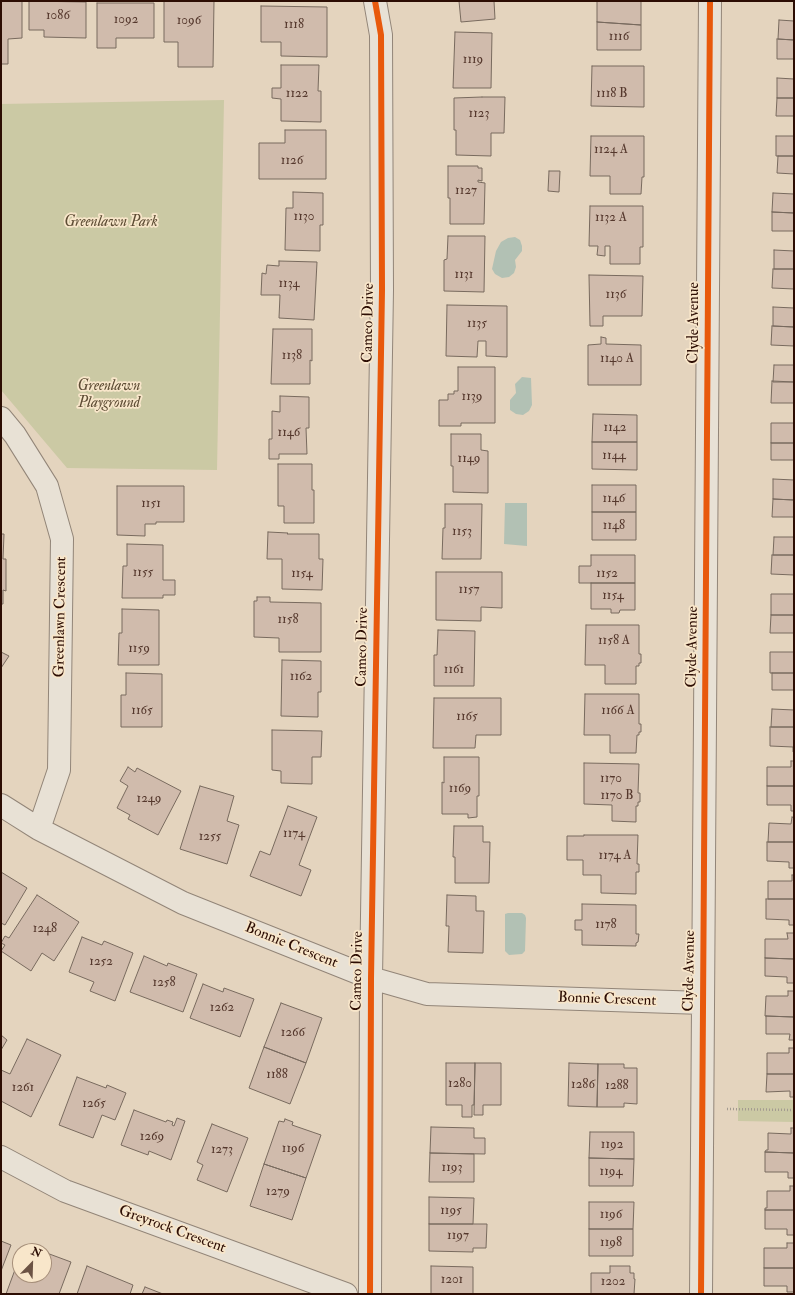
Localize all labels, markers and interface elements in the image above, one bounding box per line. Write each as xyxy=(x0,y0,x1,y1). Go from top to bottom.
house number: 1086 xyxy=(46,8,70,24)
house number: 1092 xyxy=(114,12,138,28)
house number: 1096 xyxy=(177,13,201,29)
house number: 1118 xyxy=(284,17,304,33)
house number: 1116 xyxy=(609,29,629,45)
house number: 1119 xyxy=(463,52,483,68)
house number: 1122 xyxy=(286,86,308,102)
house number: 1118 B xyxy=(596,86,628,102)
house number: 1123 xyxy=(469,106,489,122)
house number: 1124 A xyxy=(594,142,628,158)
house number: 1126 xyxy=(281,153,303,169)
house number: 1127 xyxy=(455,183,477,199)
house number: 1130 xyxy=(294,209,314,225)
house number: 1132 A xyxy=(595,210,627,226)
park label: Greenlawn Park xyxy=(64,214,158,232)
house number: 1131 xyxy=(455,267,473,283)
house number: 1134 xyxy=(278,276,300,292)
street label: Clyde Avenue xyxy=(686,282,704,364)
street label: Cameo Drive xyxy=(359,283,379,363)
house number: 1136 xyxy=(606,287,626,303)
house number: 1135 xyxy=(467,316,487,332)
house number: 1138 xyxy=(282,348,302,364)
house number: 1140 A xyxy=(600,351,634,367)
park label: Greenlawn Playground xyxy=(78,378,140,413)
house number: 1139 xyxy=(462,389,482,405)
house number: 1142 xyxy=(604,420,626,436)
house number: 1146 xyxy=(278,425,300,441)
house number: 1144 xyxy=(602,448,626,464)
house number: 1149 xyxy=(458,451,480,467)
house number: 1146 xyxy=(603,491,625,507)
house number: 1151 xyxy=(141,496,161,512)
house number: 1148 xyxy=(603,518,625,534)
house number: 1153 xyxy=(452,524,472,540)
street label: Greenlawn Crescent xyxy=(51,556,71,678)
house number: 1155 xyxy=(133,565,153,581)
house number: 1154 xyxy=(291,566,313,582)
house number: 1152 xyxy=(596,566,618,582)
house number: 1157 xyxy=(459,582,479,598)
house number: 1154 xyxy=(602,588,624,604)
street label: Clyde Avenue xyxy=(683,606,703,688)
street label: Cameo Drive xyxy=(353,607,373,687)
house number: 1158 xyxy=(277,612,299,628)
house number: 1158 A xyxy=(598,633,630,649)
house number: 1159 xyxy=(128,641,150,657)
house number: 1161 xyxy=(444,662,464,678)
house number: 1162 xyxy=(290,669,312,685)
house number: 1165 xyxy=(131,703,153,719)
house number: 1166 A xyxy=(601,703,635,719)
house number: 1165 xyxy=(456,709,478,725)
house number: 1170 xyxy=(600,771,622,787)
house number: 1169 xyxy=(449,781,471,797)
house number: 1170 B xyxy=(600,788,634,804)
house number: 1249 xyxy=(137,791,161,807)
house number: 1174 xyxy=(283,826,305,842)
house number: 1255 xyxy=(199,829,221,845)
house number: 1174 A xyxy=(599,848,631,864)
house number: 1178 xyxy=(595,917,617,933)
street label: Bonnie Crescent xyxy=(242,919,340,973)
house number: 1248 xyxy=(33,921,57,937)
street label: Clyde Avenue xyxy=(680,930,700,1012)
street label: Cameo Drive xyxy=(348,931,368,1011)
house number: 1252 xyxy=(89,954,113,970)
house number: 1258 xyxy=(152,975,176,991)
street label: Bonnie Crescent xyxy=(557,989,657,1011)
house number: 1262 xyxy=(210,1000,234,1016)
house number: 1266 xyxy=(281,1025,305,1041)
house number: 1188 xyxy=(266,1067,288,1083)
house number: 1280 xyxy=(448,1076,472,1092)
house number: 1286 xyxy=(571,1077,595,1093)
house number: 1288 xyxy=(605,1078,629,1094)
house number: 1261 xyxy=(12,1080,34,1096)
house number: 1265 xyxy=(82,1096,106,1112)
house number: 1269 xyxy=(140,1129,164,1145)
house number: 1192 xyxy=(601,1137,623,1153)
house number: 1196 xyxy=(282,1141,304,1157)
house number: 1273 xyxy=(211,1142,233,1158)
house number: 1193 xyxy=(442,1160,462,1176)
house number: 1194 xyxy=(600,1164,622,1180)
house number: 1279 xyxy=(266,1184,290,1200)
street label: Greyrock Crescent xyxy=(116,1202,228,1258)
house number: 1195 xyxy=(440,1203,462,1219)
house number: 1196 xyxy=(600,1207,622,1223)
house number: 1197 xyxy=(447,1228,469,1244)
house number: 1198 xyxy=(600,1235,622,1251)
north arrow xyxy=(12,1243,52,1283)
text: N xyxy=(29,1245,44,1260)
house number: 1201 xyxy=(441,1272,463,1288)
house number: 1202 xyxy=(601,1274,625,1290)

